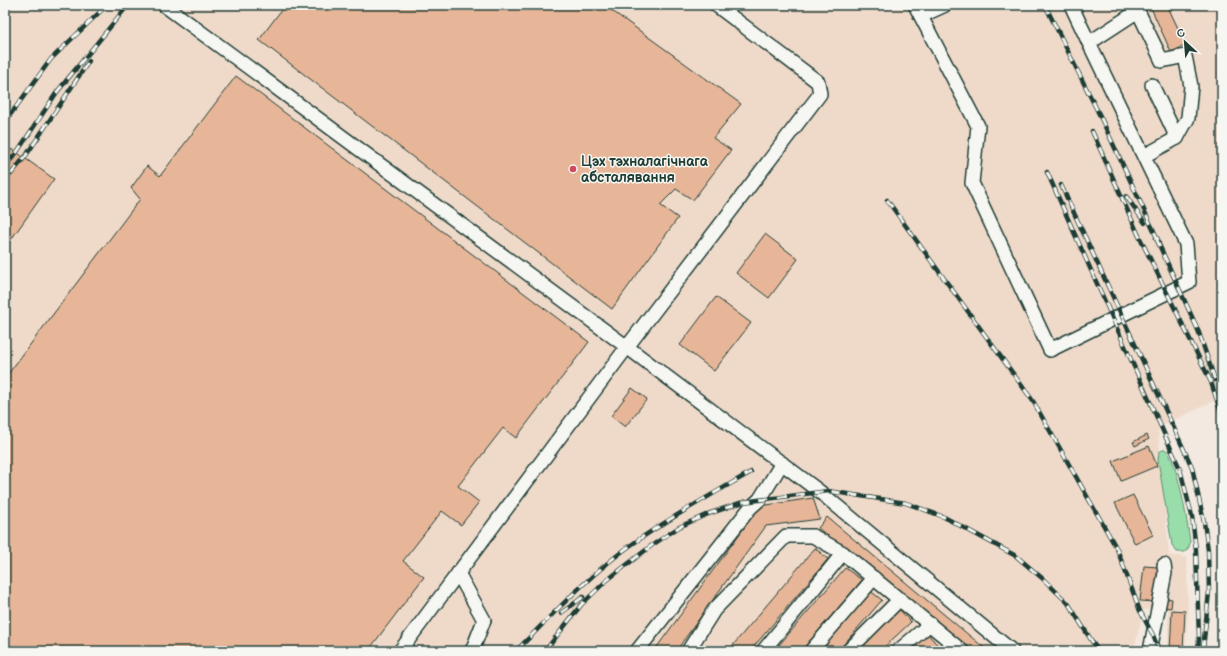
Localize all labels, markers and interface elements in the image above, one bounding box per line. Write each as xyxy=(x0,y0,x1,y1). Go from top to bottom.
north arrow xyxy=(1165,22,1205,62)
text: С xyxy=(1175,26,1187,41)
place label: Цэх тэхналагічнага абсталявання xyxy=(581,153,709,186)
marker: Цэх тэхналагічнага абсталявання xyxy=(568,164,578,174)

